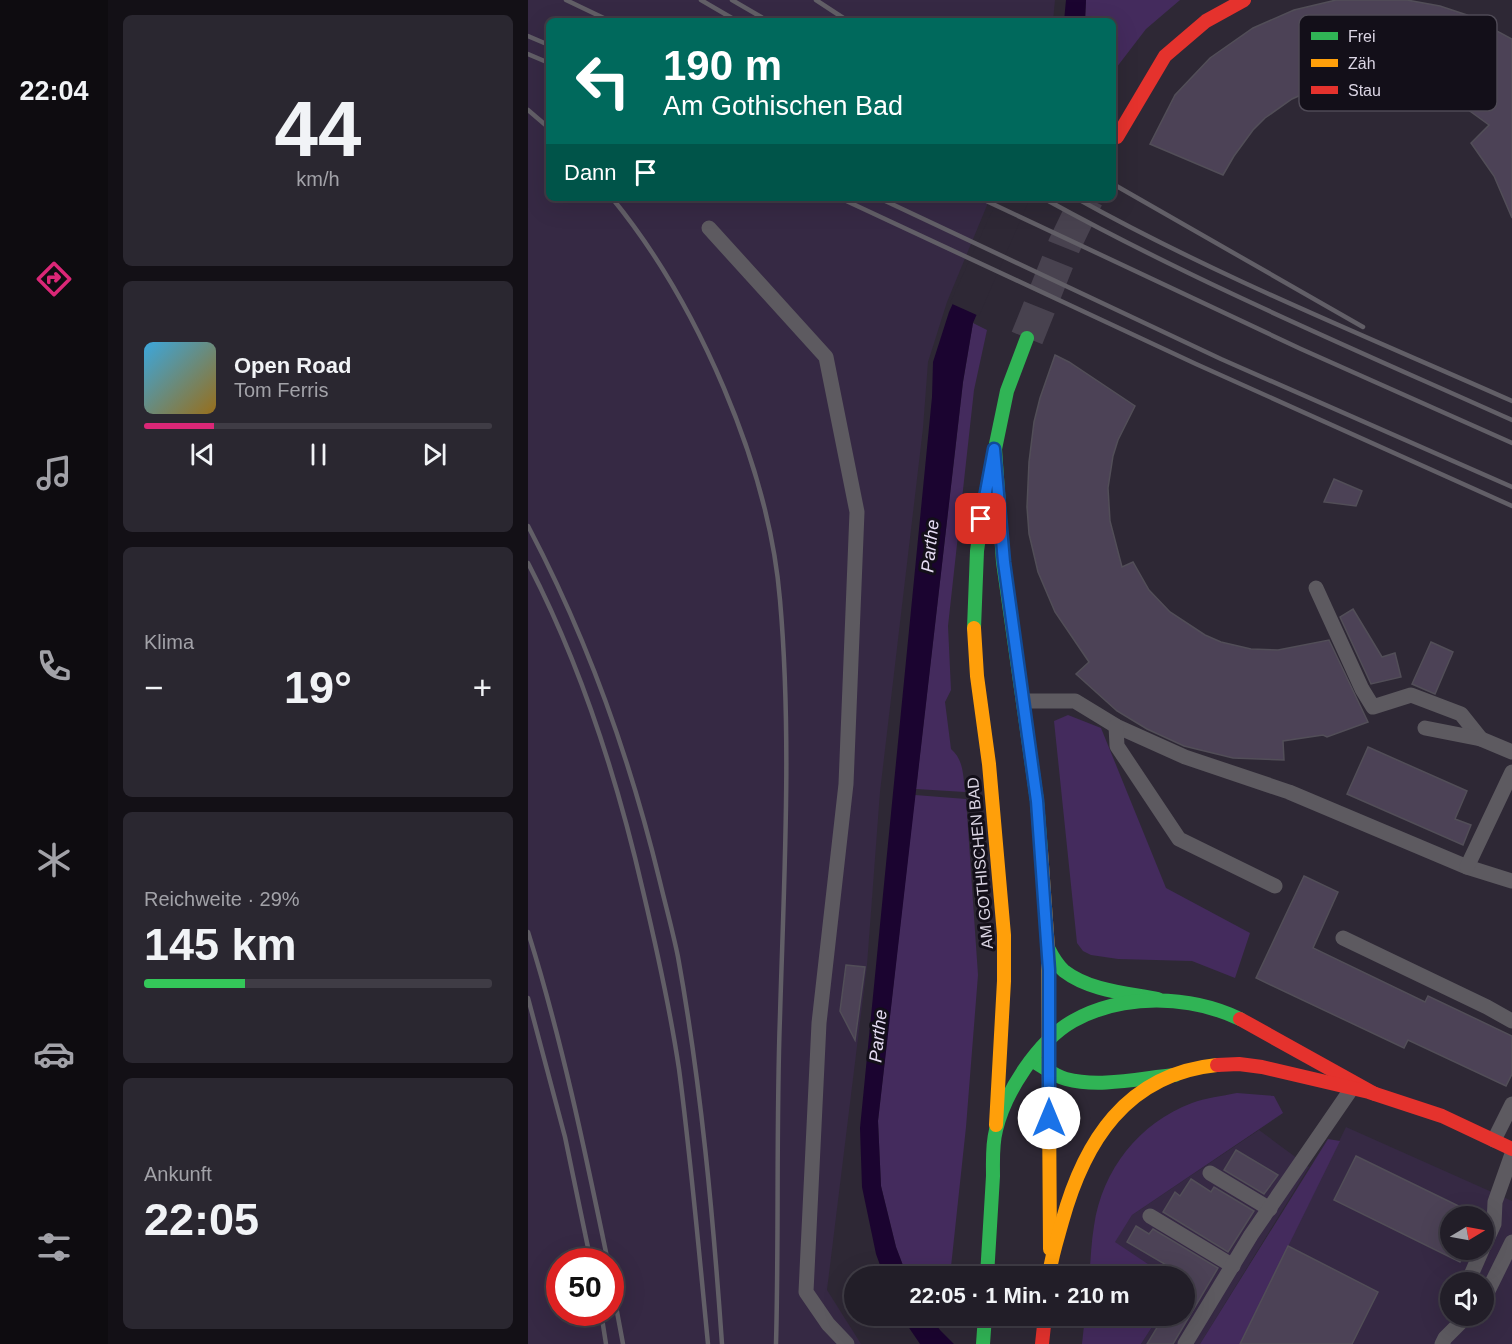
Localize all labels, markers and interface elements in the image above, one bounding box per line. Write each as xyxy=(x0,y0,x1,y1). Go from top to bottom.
legend xyxy=(1299,15,1497,111)
text: Frei xyxy=(1348,28,1376,45)
icon: left xyxy=(564,42,642,120)
text: 190 m xyxy=(663,42,782,89)
text: Zäh xyxy=(1348,55,1376,72)
text: 22:04 xyxy=(19,76,89,106)
text: Stau xyxy=(1348,82,1381,99)
text: 44 xyxy=(275,85,361,173)
text: Am Gothischen Bad xyxy=(663,91,903,121)
icon: arrive xyxy=(629,156,662,189)
text: Dann xyxy=(564,160,617,185)
text: km/h xyxy=(296,168,340,190)
icon: directions xyxy=(33,258,75,300)
text: Open Road xyxy=(234,353,351,378)
text: Tom Ferris xyxy=(234,379,328,401)
icon: previous xyxy=(186,438,219,471)
icon: pause xyxy=(302,438,335,471)
icon: next xyxy=(418,438,451,471)
icon: music xyxy=(33,452,75,494)
pin xyxy=(955,493,1006,544)
icon: arrive xyxy=(964,502,997,535)
water label: Parthe xyxy=(917,519,943,573)
text: Klima xyxy=(144,631,194,653)
icon: phone xyxy=(33,645,75,687)
text: 19° xyxy=(284,662,352,713)
text: − xyxy=(144,669,163,706)
text: + xyxy=(473,669,492,706)
street label: AM GOTHISCHEN BAD xyxy=(964,776,996,950)
icon: climate xyxy=(33,839,75,881)
text: Reichweite · 29% xyxy=(144,888,300,910)
text: 145 km xyxy=(144,919,297,970)
water label: Parthe xyxy=(865,1009,891,1063)
icon: car xyxy=(33,1033,75,1075)
position arrow xyxy=(1017,1086,1081,1150)
text: Ankunft xyxy=(144,1163,212,1185)
text: 22:05 xyxy=(144,1194,259,1245)
north arrow xyxy=(1440,1206,1494,1260)
map controls xyxy=(1440,1206,1494,1326)
icon: filters xyxy=(33,1226,75,1268)
speed limit sign: 50 xyxy=(546,1248,624,1326)
button: sound xyxy=(1440,1272,1494,1326)
text: 22:05 · 1 Min. · 210 m xyxy=(909,1283,1130,1308)

